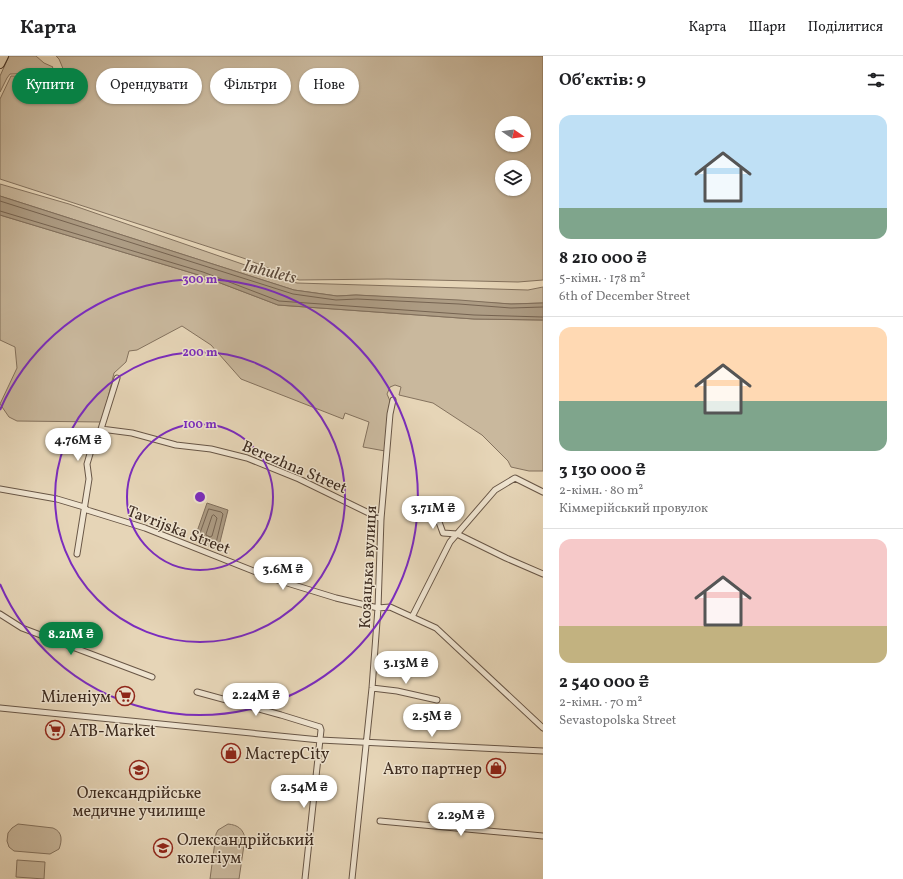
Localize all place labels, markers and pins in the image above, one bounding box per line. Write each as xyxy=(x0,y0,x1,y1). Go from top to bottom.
pin: 4.76M ₴ xyxy=(41,428,115,462)
centre of rings xyxy=(193,490,207,504)
pin: 3.71M ₴ xyxy=(396,496,470,530)
pin: 3.6M ₴ xyxy=(250,557,316,591)
pin: 8.21M ₴ xyxy=(34,622,108,656)
pin: 3.13M ₴ xyxy=(369,651,443,685)
pin: 2.24M ₴ xyxy=(219,683,293,717)
supermarket icon: Міленіум xyxy=(114,685,136,707)
place label: Міленіум xyxy=(41,687,111,709)
pin: 2.5M ₴ xyxy=(399,704,465,738)
supermarket icon: ATB-Market xyxy=(44,719,66,741)
place label: ATB-Market xyxy=(69,721,156,743)
shop icon: МастерCity xyxy=(220,742,242,764)
place label: МастерCity xyxy=(245,744,330,766)
shop icon: Авто партнер xyxy=(485,757,507,779)
school or university icon: Олександрійське медичне училище xyxy=(128,759,150,781)
place label: Авто партнер xyxy=(383,759,482,781)
pin: 2.54M ₴ xyxy=(267,775,341,809)
place label: Олександрійське медичне училище xyxy=(72,783,206,823)
pin: 2.29M ₴ xyxy=(424,803,498,837)
place label: Олександрійський колегіум xyxy=(177,830,314,870)
school or university icon: Олександрійський колегіум xyxy=(152,837,174,859)

